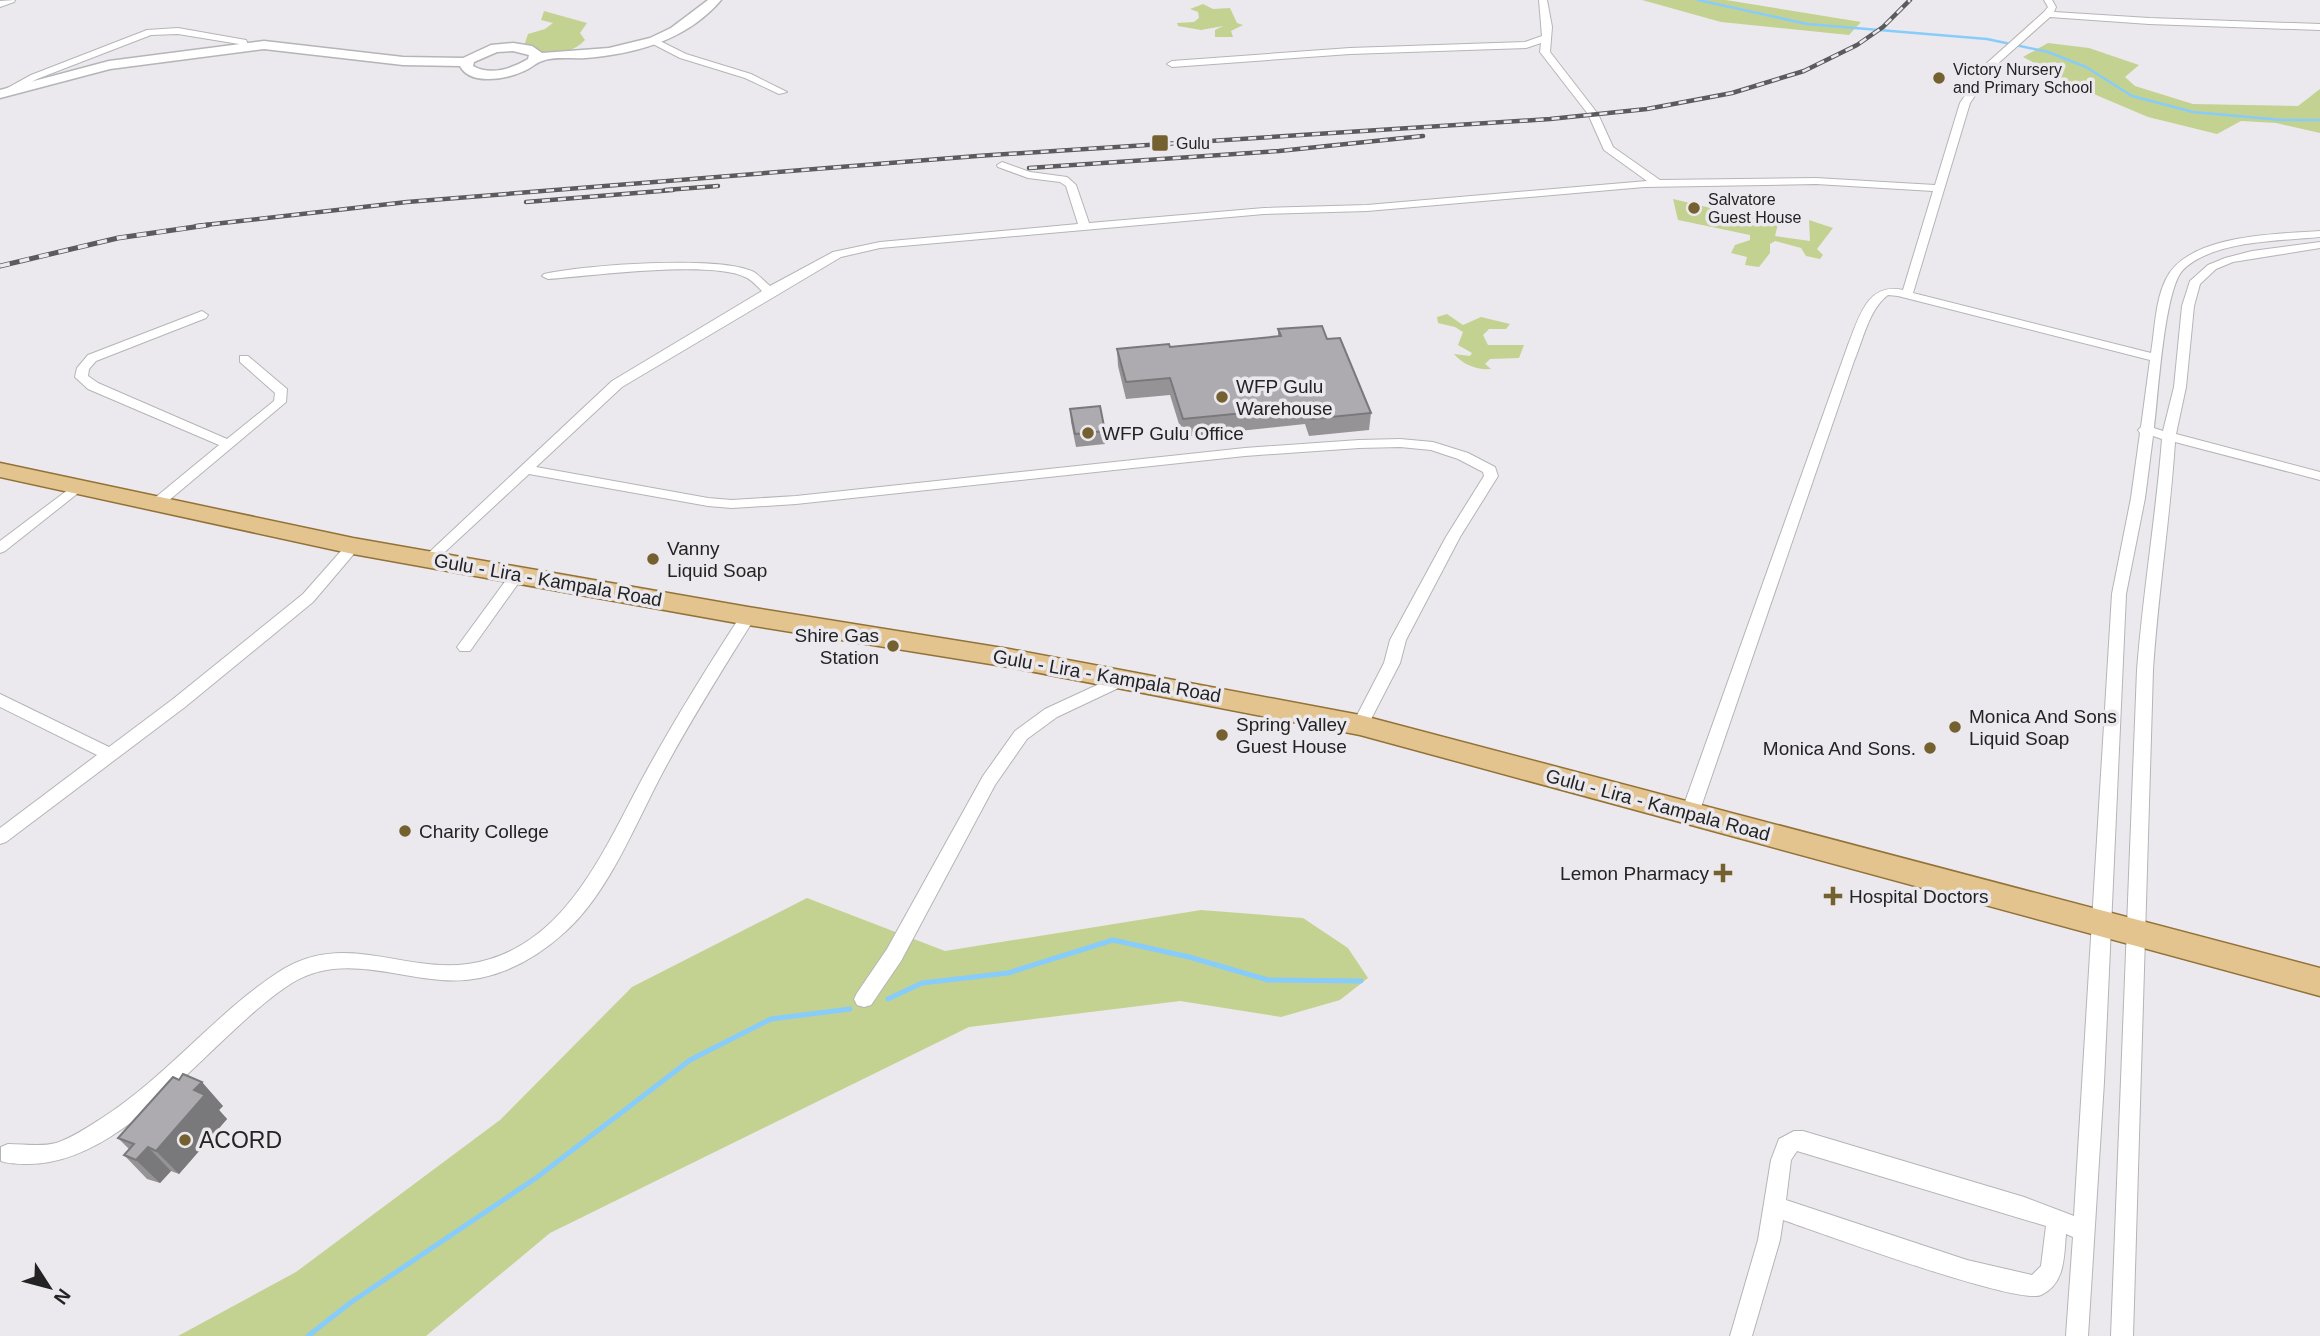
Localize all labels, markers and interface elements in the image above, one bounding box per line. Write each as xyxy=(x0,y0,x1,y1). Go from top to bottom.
place label: Victory Nursery and Primary School xyxy=(1953,61,2093,96)
marker: Victory Nursery and Primary School xyxy=(1931,70,1947,86)
marker: Gulu xyxy=(1150,133,1170,153)
place label: Gulu xyxy=(1176,135,1210,152)
place label: Salvatore Guest House xyxy=(1708,191,1801,226)
marker: Salvatore Guest House xyxy=(1686,200,1702,216)
place label: WFP Gulu Warehouse xyxy=(1236,376,1332,419)
marker: WFP Gulu Warehouse xyxy=(1214,389,1230,405)
place label: WFP Gulu Office xyxy=(1102,423,1244,444)
marker: WFP Gulu Office xyxy=(1080,425,1096,441)
place label: Vanny Liquid Soap xyxy=(667,538,767,581)
street label: Gulu - Lira - Kampala Road xyxy=(432,550,664,610)
marker: Vanny Liquid Soap xyxy=(645,551,661,567)
place label: Shire Gas Station xyxy=(795,625,879,668)
marker: Shire Gas Station xyxy=(885,638,901,654)
street label: Gulu - Lira - Kampala Road xyxy=(991,646,1223,706)
place label: Monica And Sons Liquid Soap xyxy=(1969,706,2117,749)
place label: Spring Valley Guest House xyxy=(1236,714,1347,757)
marker: Monica And Sons Liquid Soap xyxy=(1947,719,1963,735)
marker: Spring Valley Guest House xyxy=(1214,727,1230,743)
place label: Monica And Sons. xyxy=(1763,738,1916,759)
marker: Monica And Sons. xyxy=(1922,740,1938,756)
street label: Gulu - Lira - Kampala Road xyxy=(1544,765,1772,845)
place label: Charity College xyxy=(419,821,549,842)
marker: Charity College xyxy=(397,823,413,839)
place label: Lemon Pharmacy xyxy=(1560,863,1709,884)
marker: Lemon Pharmacy xyxy=(1715,865,1731,881)
marker: Hospital Doctors xyxy=(1823,886,1843,906)
place label: Hospital Doctors xyxy=(1849,886,1988,907)
place label: ACORD xyxy=(199,1127,282,1153)
marker: ACORD xyxy=(177,1132,193,1148)
north arrow xyxy=(14,1252,84,1322)
text: N xyxy=(50,1285,75,1308)

